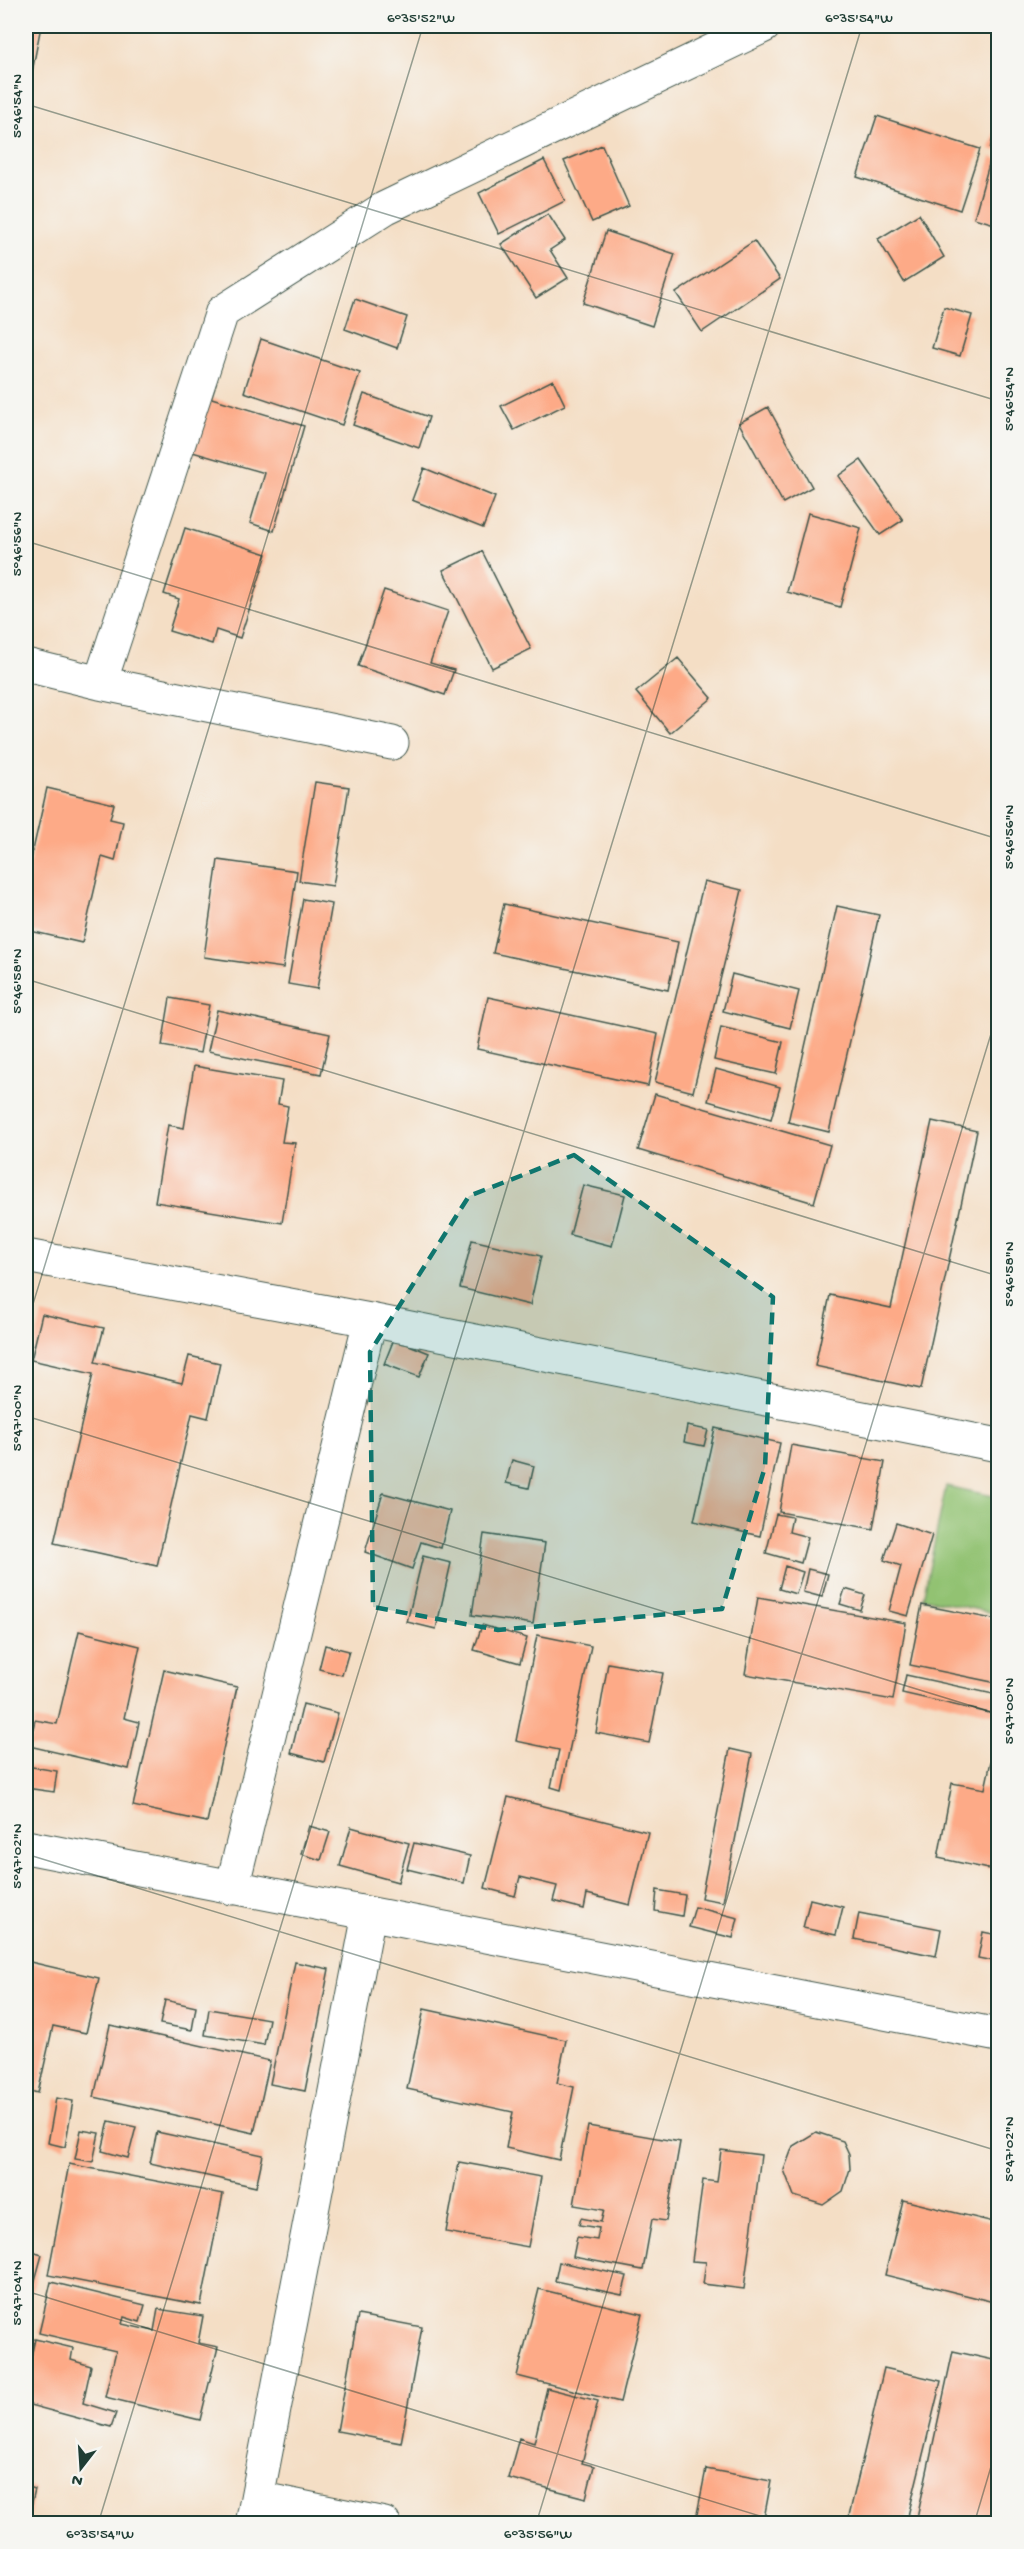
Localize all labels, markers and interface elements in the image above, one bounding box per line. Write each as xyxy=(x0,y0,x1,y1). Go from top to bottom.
text: 6°35'52"W xyxy=(387,10,455,28)
text: 6°35'54"W xyxy=(825,10,893,28)
text: 5°46'54"N xyxy=(9,74,27,138)
text: 5°46'54"N xyxy=(1001,367,1019,431)
text: 5°46'56"N xyxy=(9,511,27,576)
text: 5°46'56"N xyxy=(1001,804,1019,869)
text: 5°46'58"N xyxy=(9,948,27,1014)
text: 5°46'58"N xyxy=(1001,1241,1019,1307)
text: 5°47'00"N xyxy=(9,1385,27,1451)
text: 5°47'00"N xyxy=(1001,1678,1019,1744)
text: 5°47'02"N xyxy=(9,1823,27,1889)
text: 5°47'02"N xyxy=(1001,2116,1019,2182)
text: 5°47'04"N xyxy=(9,2260,27,2325)
north arrow xyxy=(51,2438,111,2498)
text: N xyxy=(69,2468,85,2490)
text: 6°35'54"W xyxy=(66,2526,134,2544)
text: 6°35'56"W xyxy=(504,2526,572,2544)

